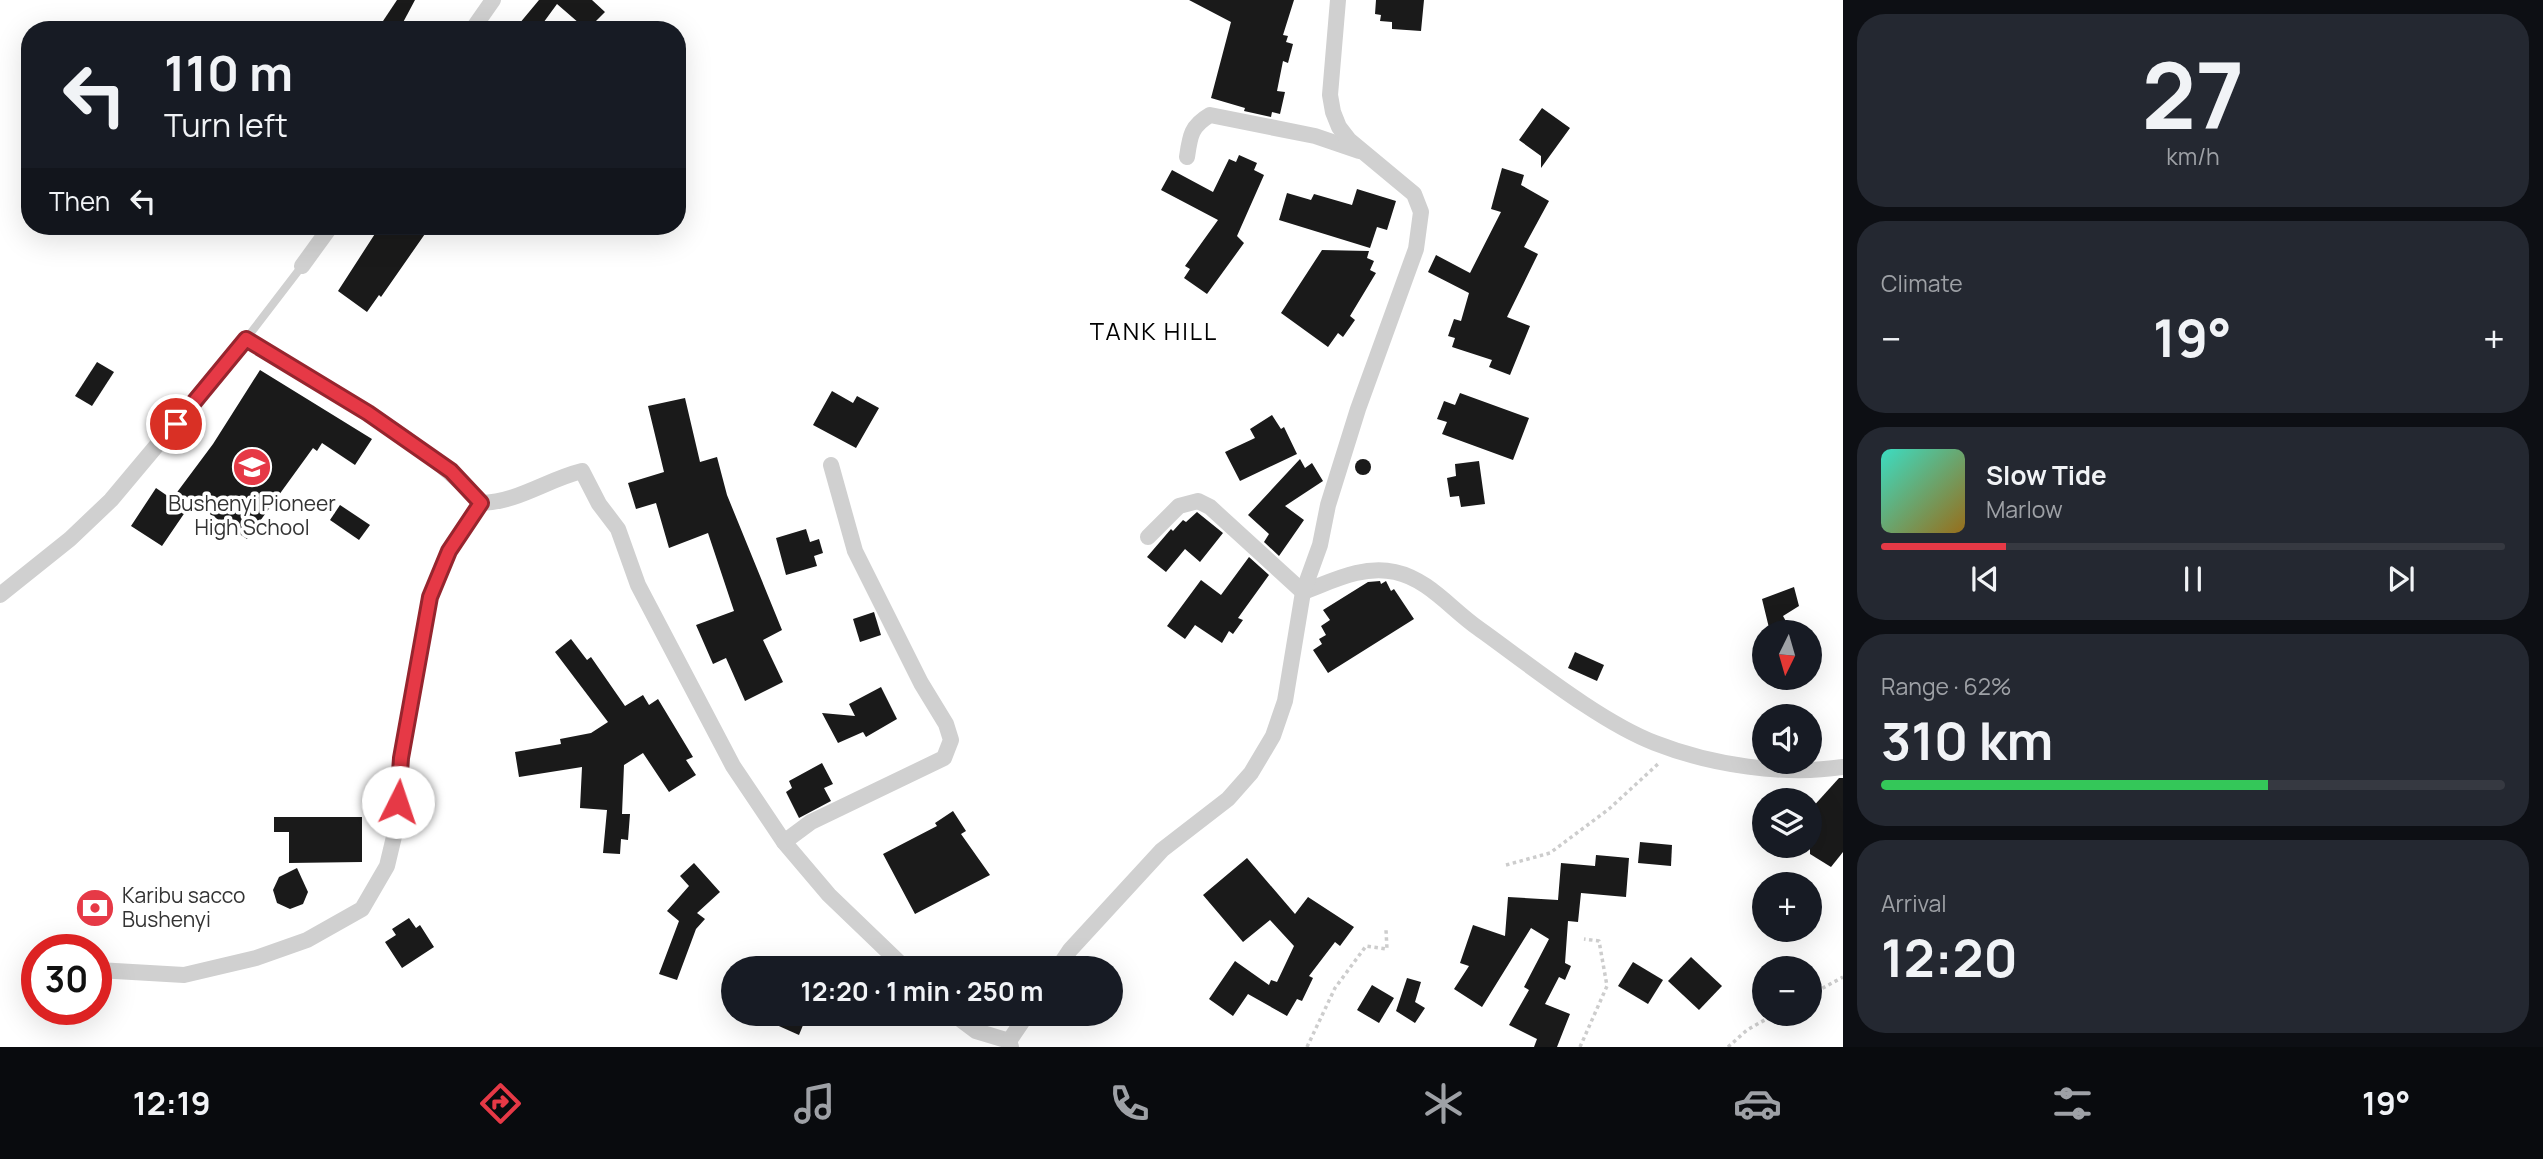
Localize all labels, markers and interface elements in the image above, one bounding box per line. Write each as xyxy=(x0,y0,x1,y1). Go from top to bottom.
text: 27 xyxy=(2142,32,2244,156)
text: 110 m xyxy=(164,39,293,106)
icon: left xyxy=(49,49,140,140)
text: Turn left xyxy=(164,103,288,147)
text: km/h xyxy=(2166,140,2220,172)
icon: left xyxy=(124,182,162,220)
text: Then xyxy=(49,183,110,219)
text: Climate xyxy=(1881,267,1963,299)
text: 19° xyxy=(2153,302,2232,373)
text: − xyxy=(1881,312,1902,364)
text: + xyxy=(2483,312,2505,364)
district label: TANK HILL xyxy=(1090,314,1218,347)
pin xyxy=(146,394,206,454)
icon: arrive xyxy=(157,405,195,443)
school or university icon: Bushenyi Pioneer High School xyxy=(231,446,273,488)
text: Slow Tide xyxy=(1986,457,2107,493)
place label: Bushenyi Pioneer High School xyxy=(168,489,336,541)
text: Marlow xyxy=(1986,493,2063,525)
icon: previous xyxy=(1966,560,2004,598)
icon: pause xyxy=(2174,560,2212,598)
icon: next xyxy=(2382,560,2420,598)
north arrow xyxy=(1752,620,1822,690)
map controls xyxy=(1752,620,1822,1026)
text: Range · 62% xyxy=(1881,670,2012,702)
button: sound xyxy=(1752,704,1822,774)
text: 310 km xyxy=(1881,705,2053,776)
position arrow xyxy=(361,765,435,839)
button: layers xyxy=(1752,788,1822,858)
button: + xyxy=(1752,872,1822,942)
place label: Karibu sacco Bushenyi xyxy=(122,881,245,933)
bank icon: Karibu sacco Bushenyi xyxy=(74,887,116,929)
text: Arrival xyxy=(1881,887,1947,919)
text: 12:20 xyxy=(1881,922,2018,993)
speed limit sign: 30 xyxy=(21,934,112,1025)
button: − xyxy=(1752,956,1822,1026)
text: 12:20 · 1 min · 250 m xyxy=(801,973,1043,1009)
icon: directions xyxy=(476,1079,525,1128)
icon: music xyxy=(790,1079,839,1128)
icon: phone xyxy=(1105,1079,1154,1128)
icon: climate xyxy=(1419,1079,1468,1128)
icon: car xyxy=(1733,1079,1782,1128)
icon: filters xyxy=(2048,1079,2097,1128)
text: 12:19 xyxy=(133,1081,211,1125)
text: 19° xyxy=(2362,1081,2410,1125)

